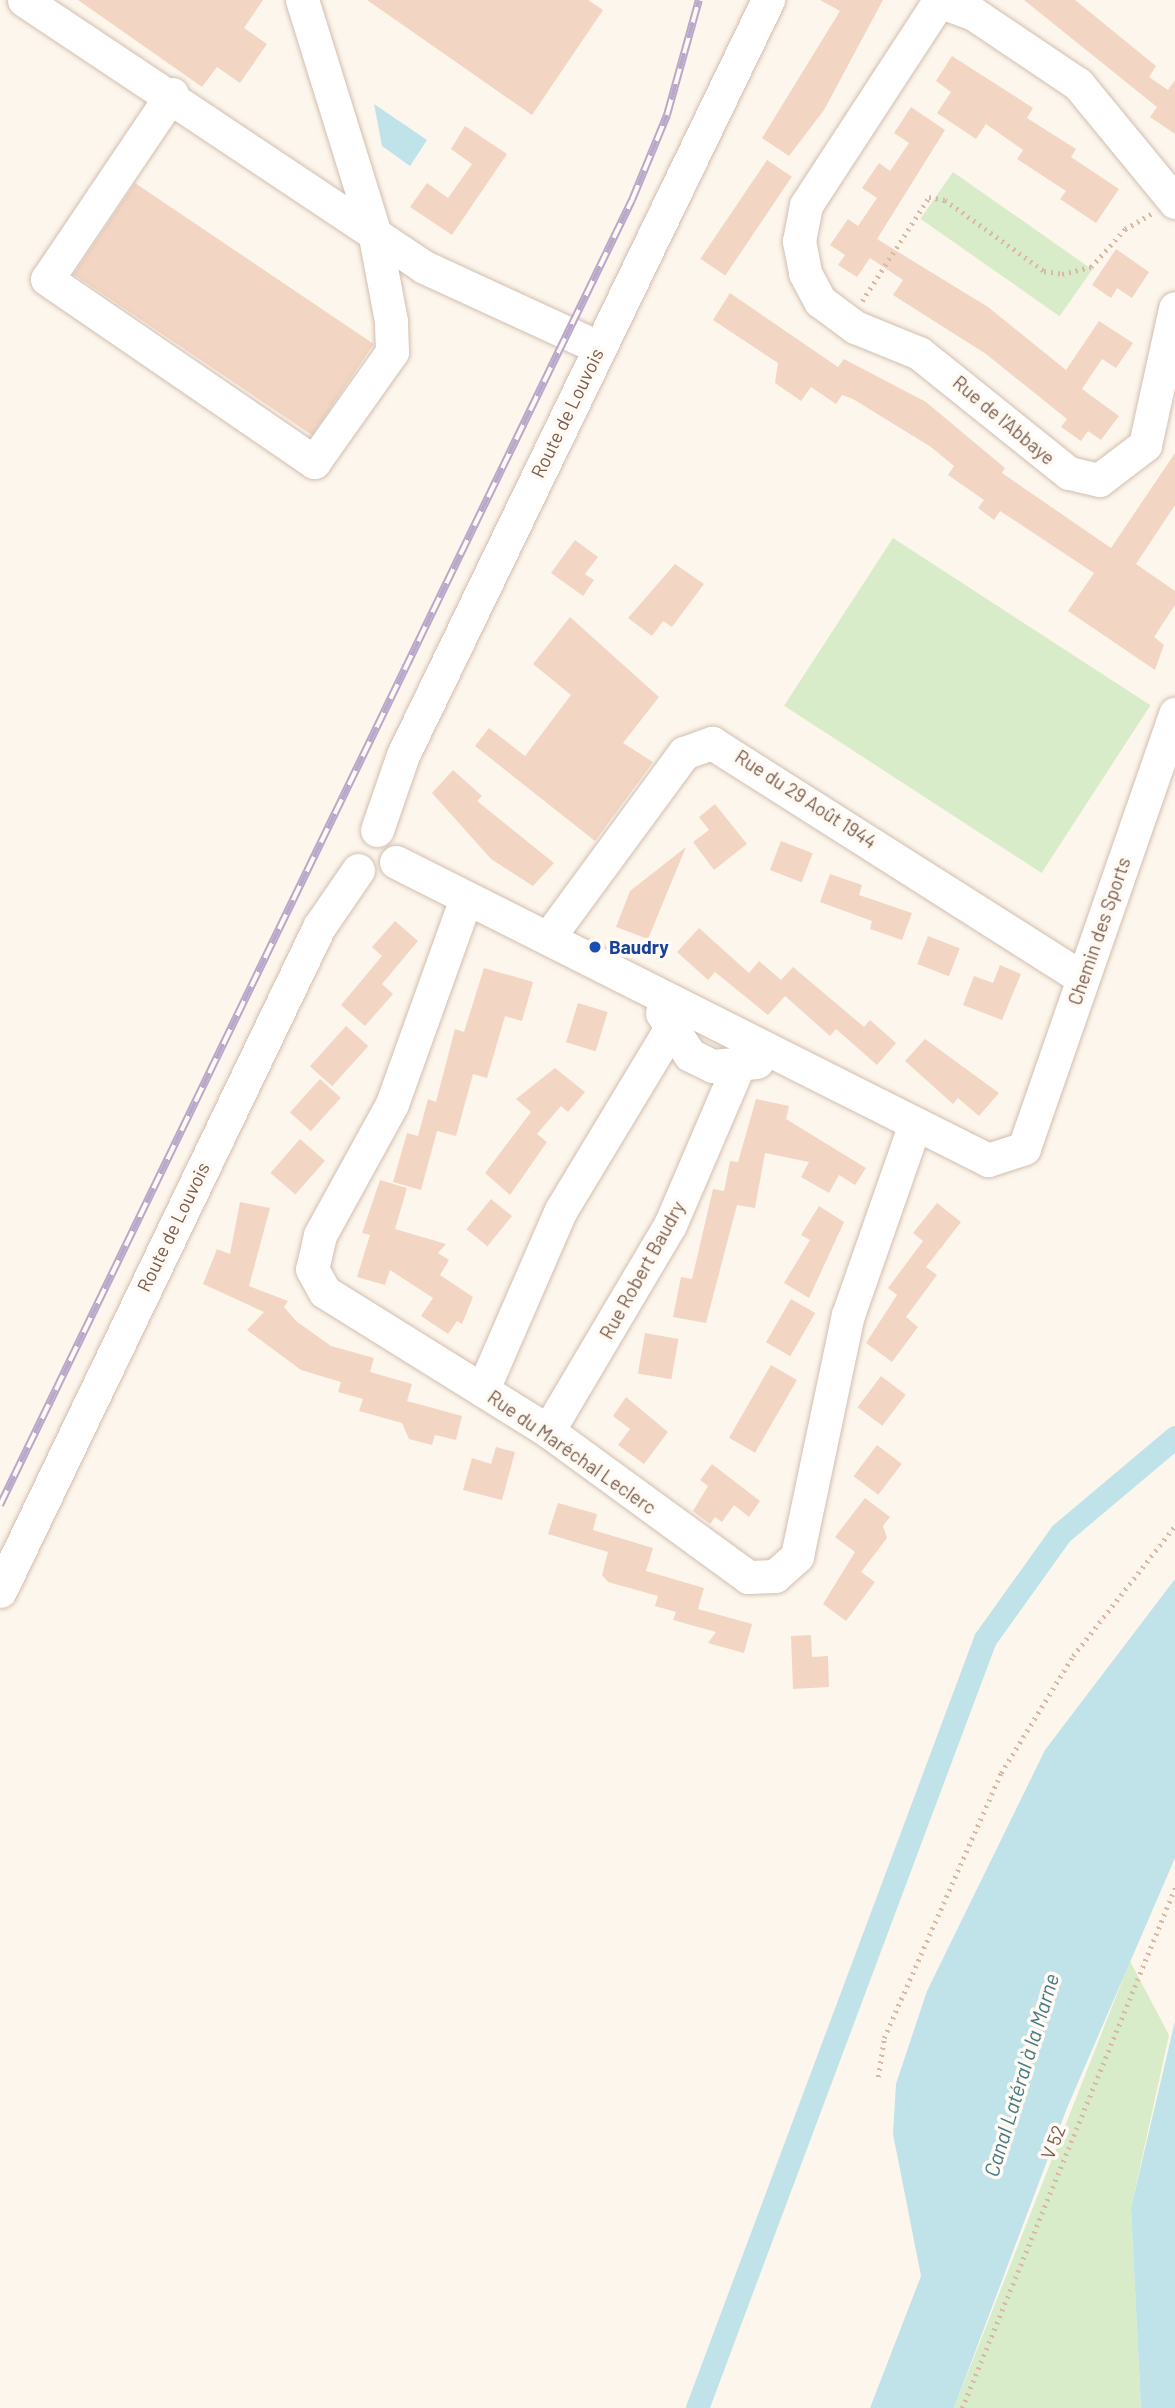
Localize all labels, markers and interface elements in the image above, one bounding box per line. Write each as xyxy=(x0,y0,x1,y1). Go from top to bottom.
street label: Route de Louvois xyxy=(526,344,608,482)
street label: Rue de l'Abbaye xyxy=(948,371,1060,469)
street label: Rue du 29 Août 1944 xyxy=(731,745,881,853)
street label: Chemin des Sports xyxy=(1063,854,1135,1008)
place label: Baudry xyxy=(609,936,669,958)
marker: Baudry xyxy=(587,939,603,955)
street label: Route de Louvois xyxy=(132,1158,214,1296)
street label: Rue Robert Baudry xyxy=(595,1197,689,1343)
street label: Rue du Maréchal Leclerc xyxy=(483,1385,661,1519)
water label: Canal Latéral à la Marne xyxy=(978,1970,1064,2180)
street label: V 52 xyxy=(1036,2122,1070,2162)

